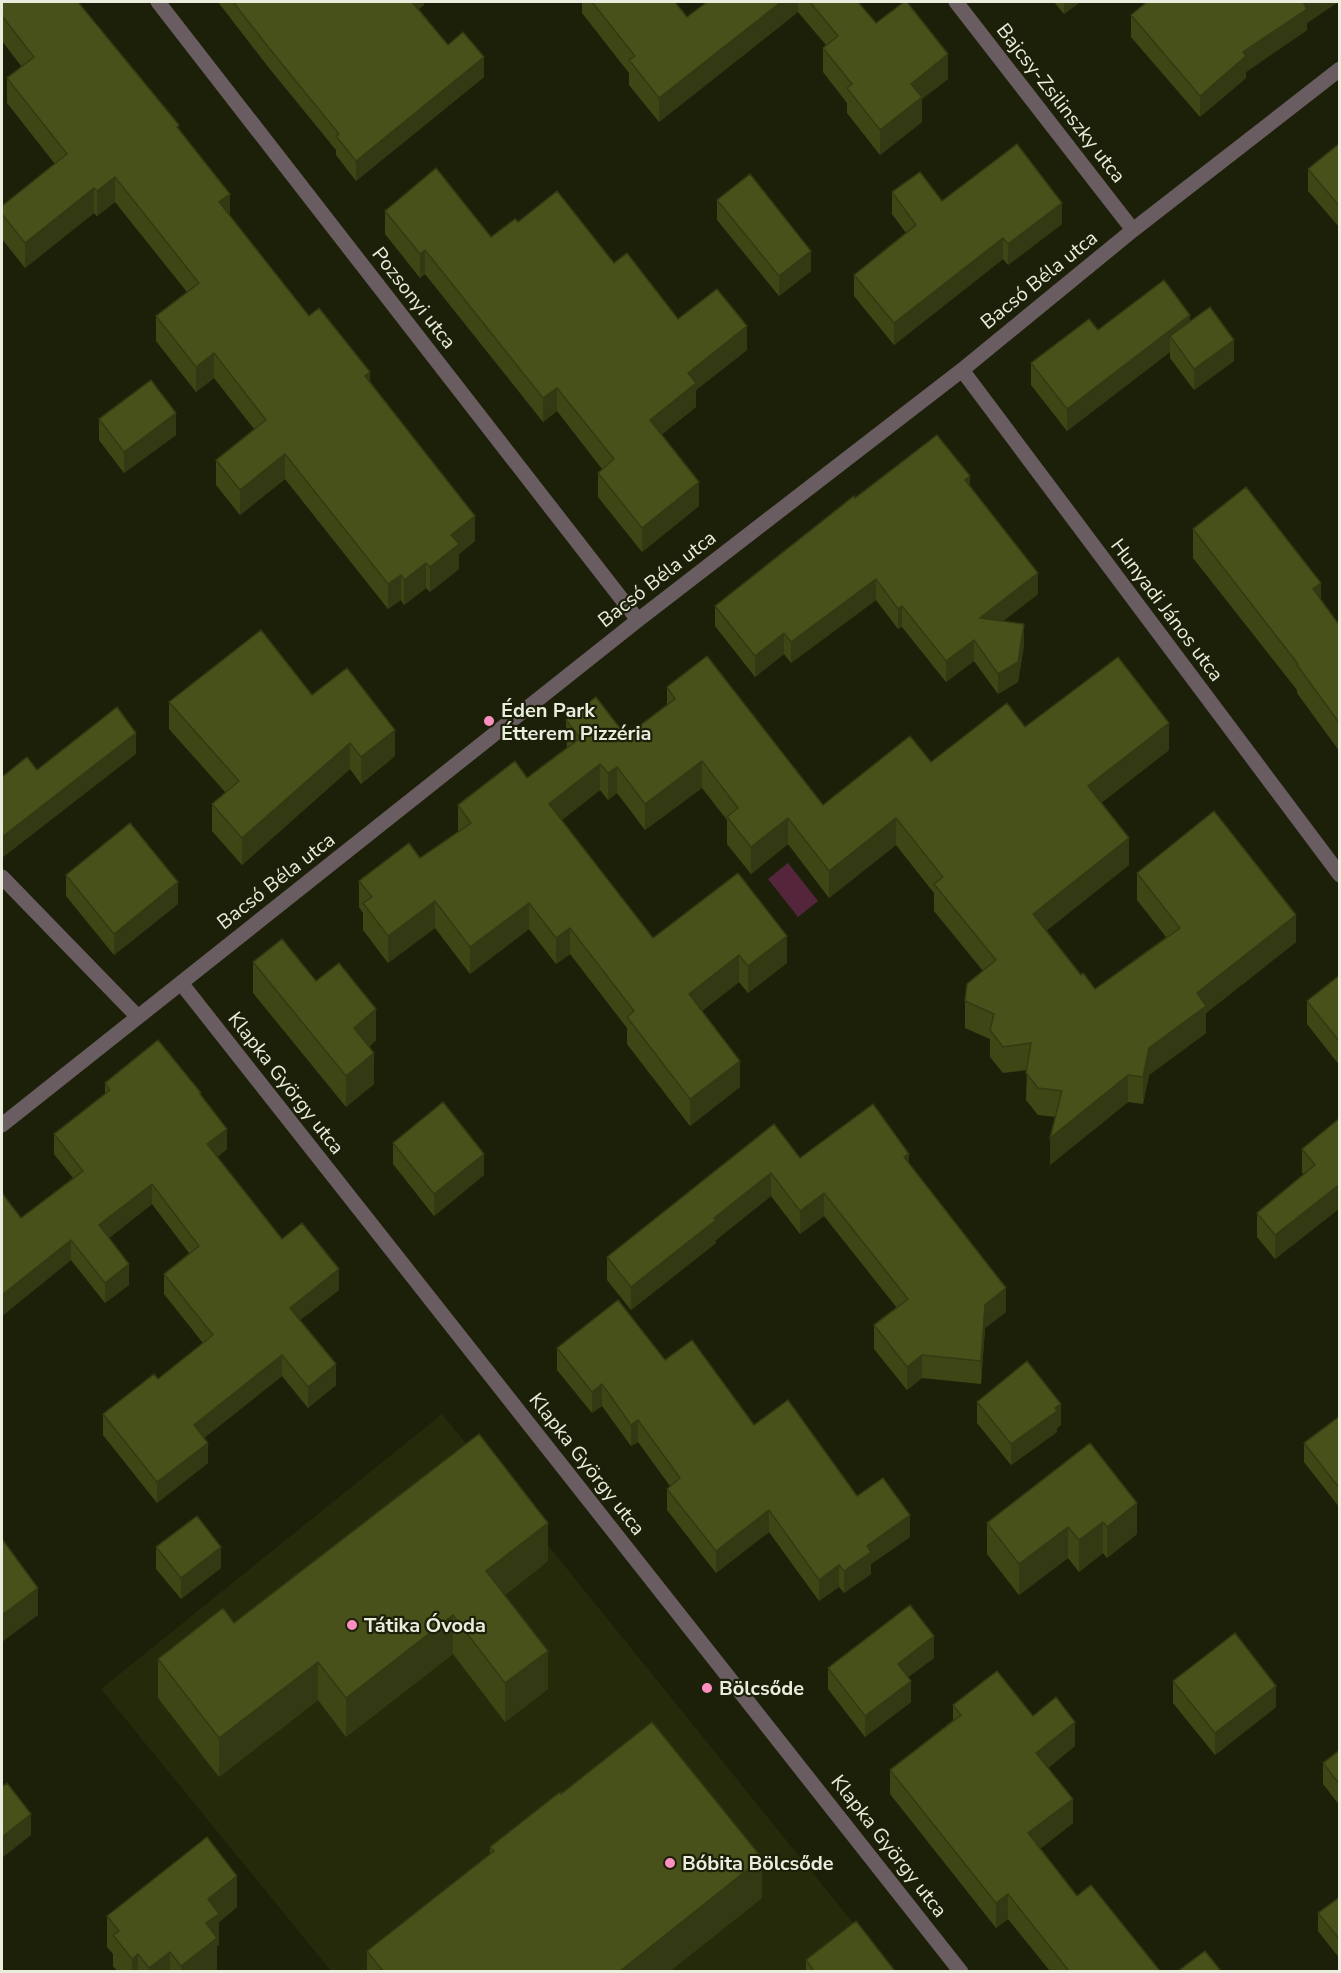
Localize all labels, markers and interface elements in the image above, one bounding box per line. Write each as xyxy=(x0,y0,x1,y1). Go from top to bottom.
street label: Bajcsy-Zsilinszky utca xyxy=(990,18,1132,188)
street label: Bacsó Béla utca xyxy=(975,225,1103,335)
street label: Pozsonyi utca xyxy=(366,241,462,355)
street label: Bacsó Béla utca xyxy=(592,524,722,634)
street label: Hunyadi János utca xyxy=(1104,533,1230,687)
place label: Éden Park Étterem Pizzéria xyxy=(501,697,651,747)
marker: Éden Park Étterem Pizzéria xyxy=(482,714,496,728)
street label: Bacsó Béla utca xyxy=(211,826,341,936)
street label: Klapka György utca xyxy=(222,1006,350,1160)
street label: Klapka György utca xyxy=(523,1387,651,1541)
place label: Tátika Óvoda xyxy=(364,1612,486,1639)
marker: Tátika Óvoda xyxy=(345,1618,359,1632)
place label: Bölcsőde xyxy=(719,1675,804,1702)
marker: Bölcsőde xyxy=(700,1681,714,1695)
street label: Klapka György utca xyxy=(825,1769,953,1923)
place label: Bóbita Bölcsőde xyxy=(682,1850,834,1877)
marker: Bóbita Bölcsőde xyxy=(663,1856,677,1870)

